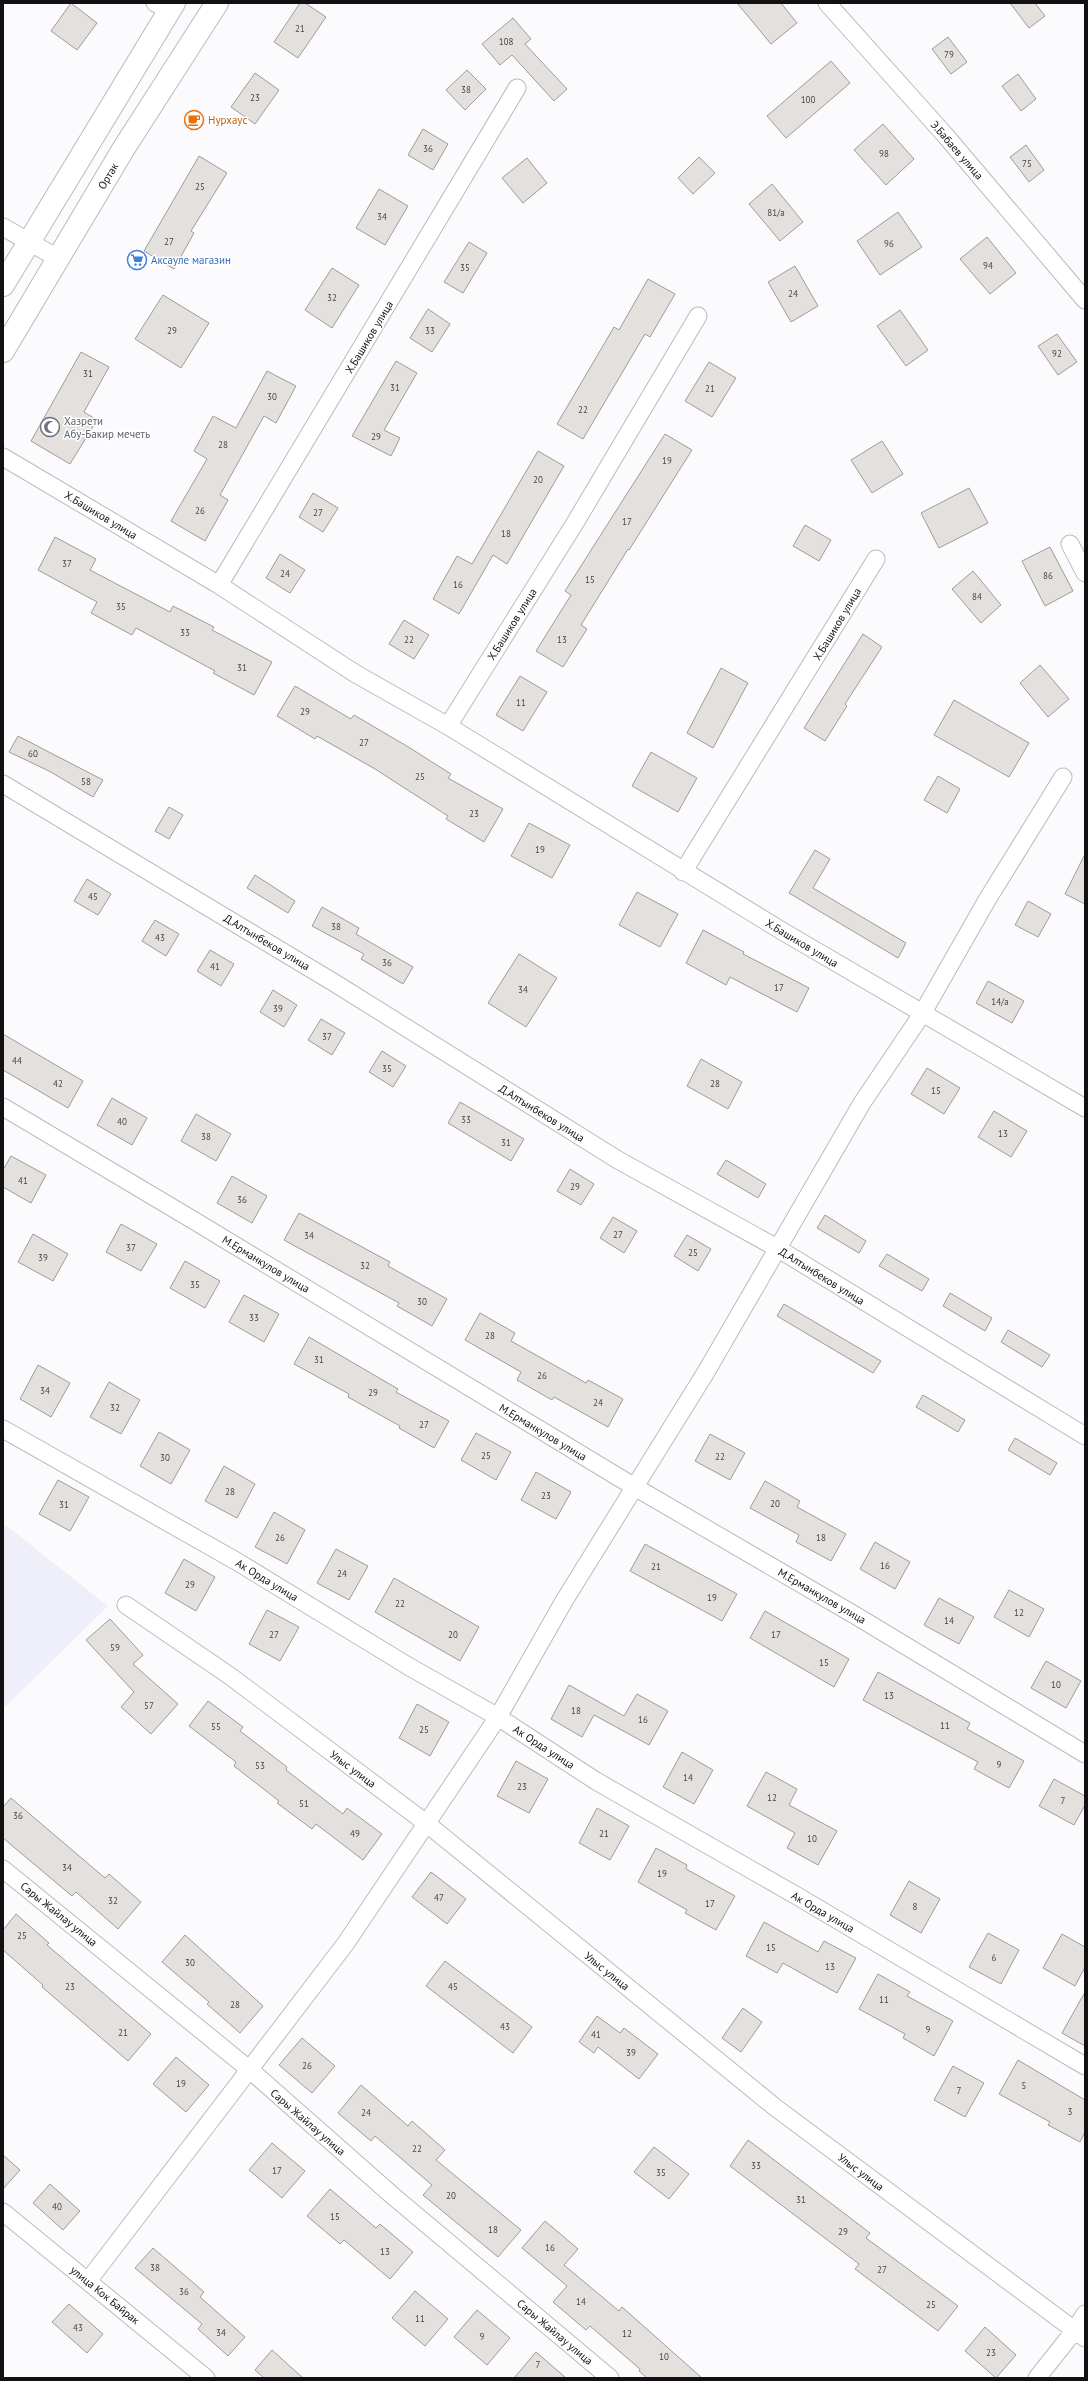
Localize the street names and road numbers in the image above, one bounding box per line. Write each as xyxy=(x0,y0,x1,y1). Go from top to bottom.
street label: Э.Бабаев улица xyxy=(928,118,986,182)
street label: Ортак xyxy=(95,160,122,192)
street label: Х.Башиков улица xyxy=(342,298,396,376)
street label: Х.Башиков улица xyxy=(62,488,140,542)
street label: Х.Башиков улица xyxy=(484,585,540,663)
street label: Х.Башиков улица xyxy=(810,585,864,663)
street label: Д.Алтынбеков улица xyxy=(221,911,313,973)
street label: Х.Башиков улица xyxy=(763,916,841,970)
street label: Д.Алтынбеков улица xyxy=(497,1081,587,1145)
street label: М.Ерманкулов улица xyxy=(220,1232,312,1296)
street label: Д.Алтынбеков улица xyxy=(777,1244,867,1308)
street label: М.Ерманкулов улица xyxy=(497,1400,589,1464)
street label: Ак Орда улица xyxy=(233,1556,301,1604)
street label: М.Ерманкулов улица xyxy=(775,1565,869,1627)
street label: Ак Орда улица xyxy=(511,1722,577,1772)
street label: Улыс улица xyxy=(327,1747,379,1791)
street label: Сары Жайлау улица xyxy=(18,1879,100,1949)
street label: Ак Орда улица xyxy=(789,1888,857,1936)
street label: Улыс улица xyxy=(582,1949,632,1993)
street label: Сары Жайлау улица xyxy=(268,2086,348,2158)
street label: Улыс улица xyxy=(835,2150,887,2194)
street label: улица Кок Байрак xyxy=(67,2263,143,2328)
street label: Сары Жайлау улица xyxy=(514,2296,596,2368)

